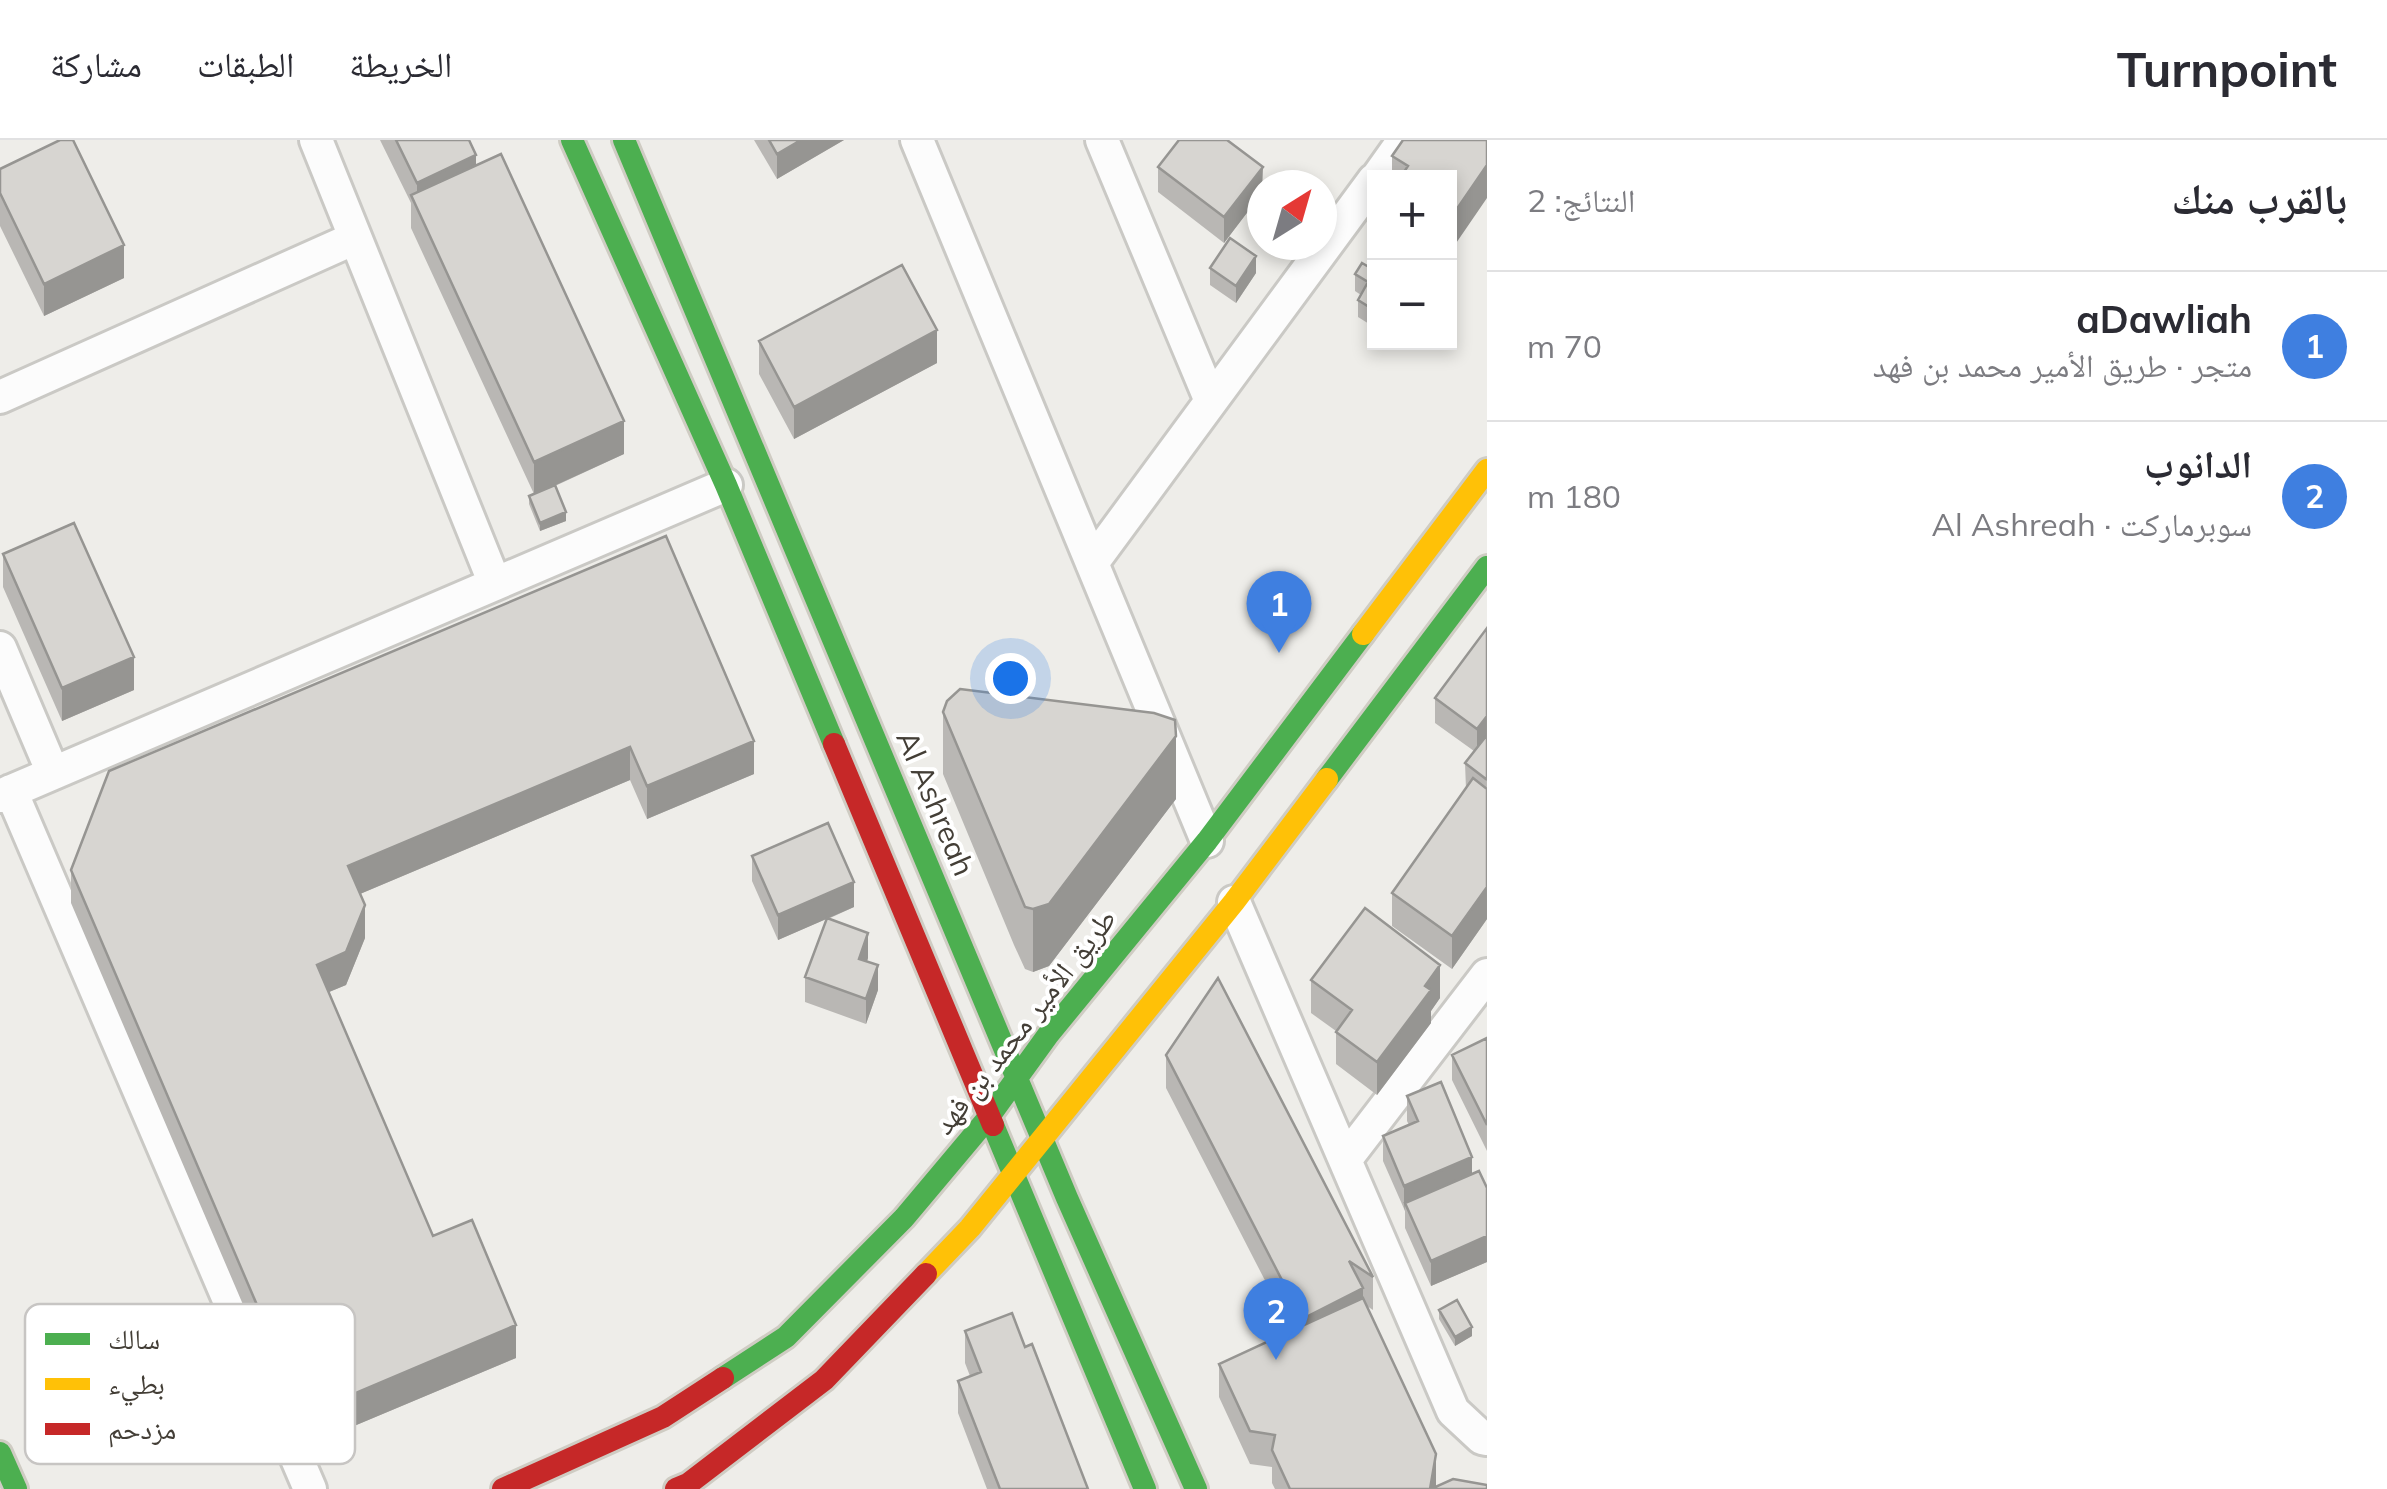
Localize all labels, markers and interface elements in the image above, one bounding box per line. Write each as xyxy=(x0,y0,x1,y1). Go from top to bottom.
text: Turnpoint xyxy=(2117,39,2337,99)
text: مشاركة xyxy=(50,42,142,86)
text: الطبقات xyxy=(197,42,294,86)
text: الخريطة xyxy=(349,42,452,86)
north arrow xyxy=(1247,170,1337,260)
map controls xyxy=(1367,170,1457,350)
button: + xyxy=(1367,170,1457,260)
text: بالقرب منك xyxy=(2172,172,2347,225)
text: النتائج: 2 xyxy=(1527,180,1635,220)
button: − xyxy=(1367,260,1457,350)
text: aDawliah xyxy=(2076,295,2252,343)
text: 70 m xyxy=(1527,326,1602,366)
text: 1 xyxy=(2305,326,2324,366)
text: متجر · طريق الأمير محمد بن فهد xyxy=(1873,345,2252,385)
text: الدانوب xyxy=(2144,440,2252,488)
text: 180 m xyxy=(1527,476,1621,516)
text: 2 xyxy=(2305,476,2324,516)
text: سوبرماركت · Al Ashreah xyxy=(1931,504,2252,544)
pin: 1 xyxy=(1246,570,1312,653)
your location xyxy=(985,653,1036,704)
street label: Al Ashreah xyxy=(888,725,984,881)
street label: طريق الأمير محمد بن فهد xyxy=(924,900,1124,1142)
pin: 2 xyxy=(1244,1278,1308,1360)
legend xyxy=(25,1304,355,1464)
text: سالك xyxy=(108,1321,160,1356)
text: بطيء xyxy=(108,1366,165,1407)
text: مزدحم xyxy=(108,1411,176,1448)

